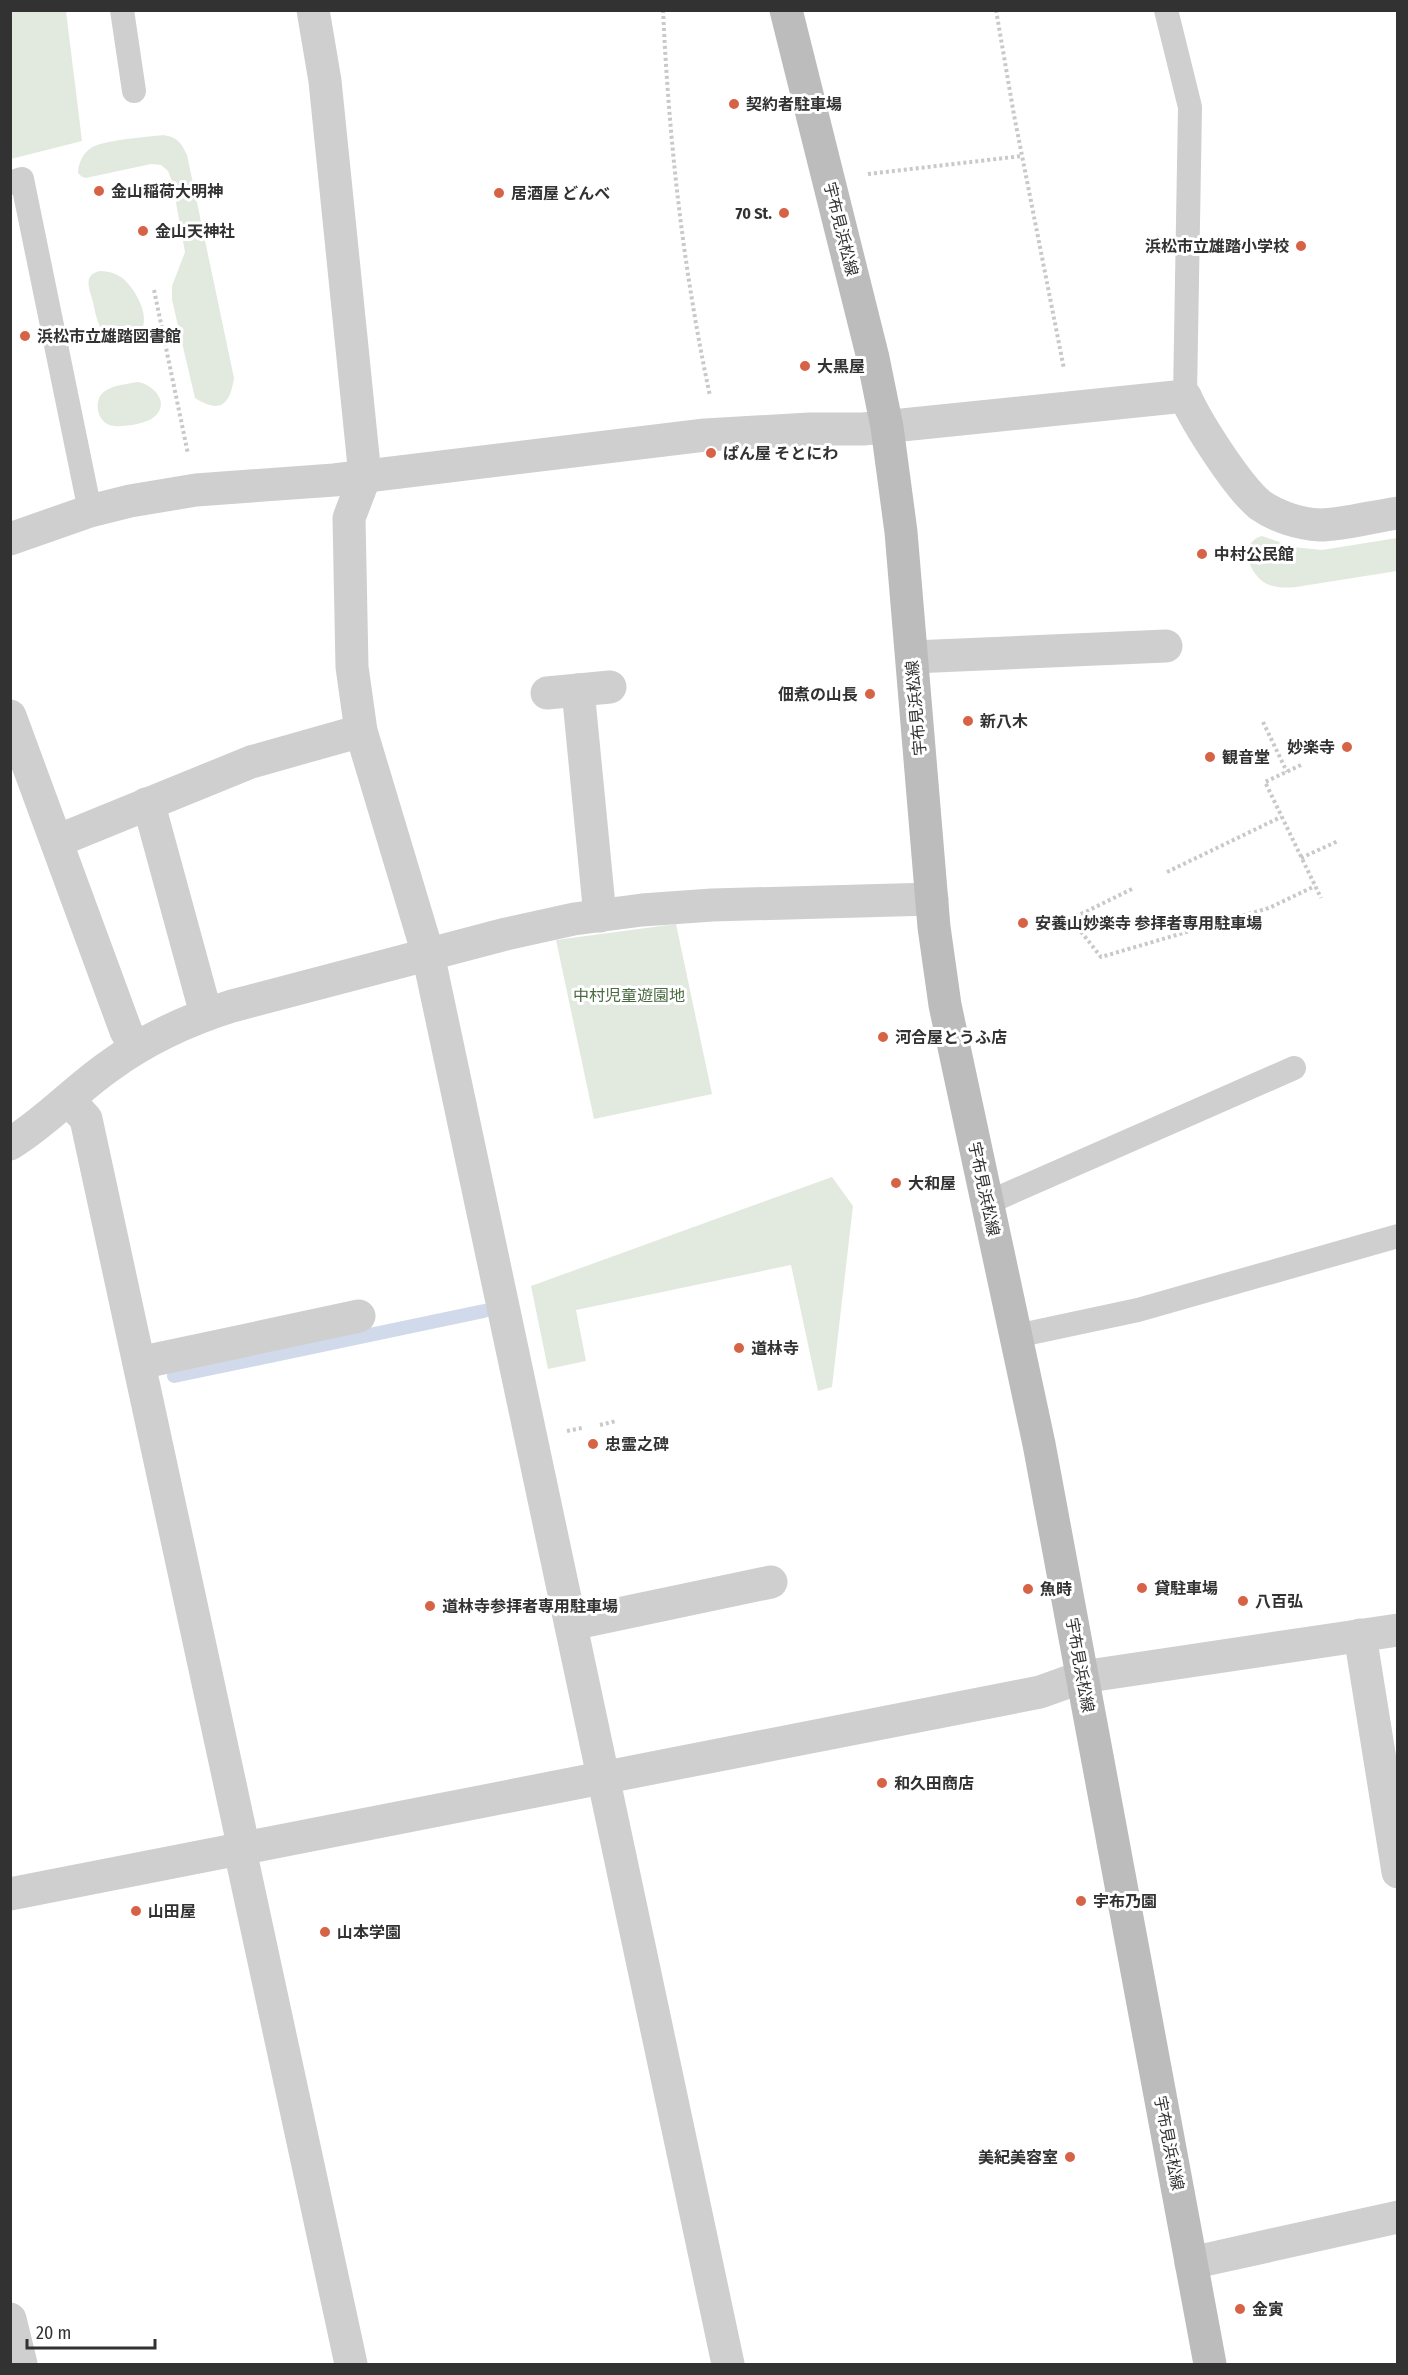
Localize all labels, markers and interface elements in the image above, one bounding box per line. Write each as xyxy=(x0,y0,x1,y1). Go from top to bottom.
place label: 契約者駐車場 xyxy=(746,95,842,114)
marker: 契約者駐車場 xyxy=(727,97,741,111)
street label: 宇布見浜松線 xyxy=(820,180,862,278)
place label: 金山稲荷大明神 xyxy=(111,182,223,201)
marker: 金山稲荷大明神 xyxy=(92,184,106,198)
place label: 居酒屋 どんべ xyxy=(511,184,610,203)
marker: 居酒屋 どんべ xyxy=(492,186,506,200)
place label: 70 St. xyxy=(736,204,772,223)
marker: 70 St. xyxy=(777,206,791,220)
place label: 金山天神社 xyxy=(155,222,235,241)
marker: 金山天神社 xyxy=(136,224,150,238)
place label: 浜松市立雄踏小学校 xyxy=(1145,237,1289,256)
marker: 浜松市立雄踏小学校 xyxy=(1294,239,1308,253)
place label: 浜松市立雄踏図書館 xyxy=(37,327,181,346)
marker: 浜松市立雄踏図書館 xyxy=(18,329,32,343)
place label: 大黒屋 xyxy=(817,357,865,376)
marker: 大黒屋 xyxy=(798,359,812,373)
place label: ぱん屋 そとにわ xyxy=(723,444,838,463)
marker: ぱん屋 そとにわ xyxy=(704,446,718,460)
place label: 中村公民館 xyxy=(1214,545,1294,564)
marker: 中村公民館 xyxy=(1195,547,1209,561)
street label: 宇布見浜松線 xyxy=(902,659,930,757)
place label: 佃煮の山長 xyxy=(778,685,858,704)
marker: 佃煮の山長 xyxy=(863,687,877,701)
place label: 新八木 xyxy=(980,712,1028,731)
marker: 新八木 xyxy=(961,714,975,728)
place label: 妙楽寺 xyxy=(1287,738,1335,757)
marker: 妙楽寺 xyxy=(1340,740,1354,754)
place label: 観音堂 xyxy=(1222,748,1270,767)
marker: 観音堂 xyxy=(1203,750,1217,764)
place label: 安養山妙楽寺 参拝者専用駐車場 xyxy=(1035,914,1262,933)
marker: 安養山妙楽寺 参拝者専用駐車場 xyxy=(1016,916,1030,930)
park label: 中村児童遊園地 xyxy=(573,986,685,1005)
place label: 河合屋とうふ店 xyxy=(895,1028,1007,1047)
marker: 河合屋とうふ店 xyxy=(876,1030,890,1044)
street label: 宇布見浜松線 xyxy=(965,1140,1003,1238)
place label: 大和屋 xyxy=(908,1174,956,1193)
marker: 大和屋 xyxy=(889,1176,903,1190)
place label: 道林寺 xyxy=(751,1339,799,1358)
marker: 道林寺 xyxy=(732,1341,746,1355)
place label: 忠霊之碑 xyxy=(605,1435,669,1454)
marker: 忠霊之碑 xyxy=(586,1437,600,1451)
place label: 貸駐車場 xyxy=(1154,1579,1218,1598)
place label: 魚時 xyxy=(1040,1580,1072,1599)
marker: 貸駐車場 xyxy=(1135,1581,1149,1595)
marker: 魚時 xyxy=(1021,1582,1035,1596)
place label: 八百弘 xyxy=(1255,1592,1303,1611)
marker: 八百弘 xyxy=(1236,1594,1250,1608)
place label: 道林寺参拝者専用駐車場 xyxy=(442,1597,618,1616)
marker: 道林寺参拝者専用駐車場 xyxy=(423,1599,437,1613)
street label: 宇布見浜松線 xyxy=(1062,1616,1098,1714)
place label: 和久田商店 xyxy=(894,1774,974,1793)
marker: 和久田商店 xyxy=(875,1776,889,1790)
place label: 宇布乃園 xyxy=(1093,1892,1157,1911)
marker: 宇布乃園 xyxy=(1074,1894,1088,1908)
place label: 山田屋 xyxy=(148,1902,196,1921)
marker: 山田屋 xyxy=(129,1904,143,1918)
place label: 山本学園 xyxy=(337,1923,401,1942)
marker: 山本学園 xyxy=(318,1925,332,1939)
street label: 宇布見浜松線 xyxy=(1151,2094,1187,2192)
place label: 美紀美容室 xyxy=(978,2148,1058,2167)
marker: 美紀美容室 xyxy=(1063,2150,1077,2164)
place label: 金寅 xyxy=(1252,2300,1284,2319)
marker: 金寅 xyxy=(1233,2302,1247,2316)
scale bar xyxy=(27,2312,154,2350)
text: 20 m xyxy=(36,2322,71,2344)

